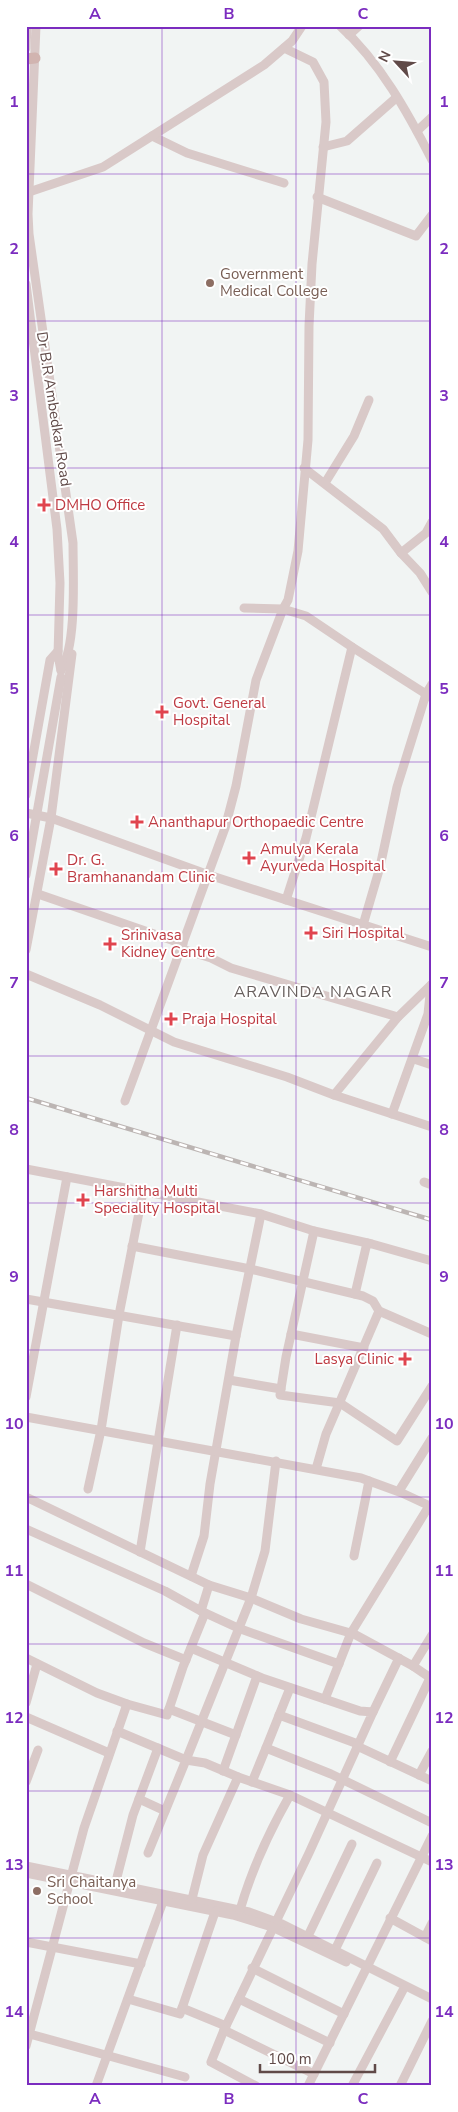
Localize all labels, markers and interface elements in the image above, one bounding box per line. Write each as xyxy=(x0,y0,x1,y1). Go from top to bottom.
text: A xyxy=(89,3,101,25)
text: B xyxy=(223,3,235,25)
text: C xyxy=(358,3,369,25)
north arrow xyxy=(370,38,420,88)
text: N xyxy=(374,48,396,65)
text: 1 xyxy=(9,91,19,113)
text: 1 xyxy=(439,91,449,113)
text: 2 xyxy=(9,238,19,260)
text: 2 xyxy=(439,238,449,260)
place label: Government Medical College xyxy=(220,264,328,301)
marker: Government Medical College xyxy=(204,277,216,289)
street label: Dr B.R Ambedkar Road xyxy=(32,330,76,488)
text: 3 xyxy=(9,385,19,407)
text: 3 xyxy=(439,385,449,407)
place label: DMHO Office xyxy=(55,495,145,515)
marker: DMHO Office xyxy=(37,498,51,512)
text: 4 xyxy=(9,531,19,553)
text: 4 xyxy=(439,531,449,553)
text: 5 xyxy=(9,678,19,700)
text: 5 xyxy=(439,678,449,700)
place label: Govt. General Hospital xyxy=(173,693,266,730)
marker: Govt. General Hospital xyxy=(155,705,169,719)
place label: Ananthapur Orthopaedic Centre xyxy=(148,812,364,832)
marker: Ananthapur Orthopaedic Centre xyxy=(130,815,144,829)
text: 6 xyxy=(9,825,19,847)
text: 6 xyxy=(439,825,449,847)
place label: Amulya Kerala Ayurveda Hospital xyxy=(260,839,386,876)
place label: Dr. G. Bramhanandam Clinic xyxy=(67,850,215,887)
marker: Amulya Kerala Ayurveda Hospital xyxy=(242,851,256,865)
marker: Dr. G. Bramhanandam Clinic xyxy=(49,862,63,876)
place label: Siri Hospital xyxy=(322,923,405,943)
place label: Srinivasa Kidney Centre xyxy=(121,925,215,962)
marker: Siri Hospital xyxy=(304,926,318,940)
marker: Srinivasa Kidney Centre xyxy=(103,937,117,951)
text: 7 xyxy=(9,972,19,994)
text: 7 xyxy=(439,972,449,994)
district label: ARAVINDA NAGAR xyxy=(234,981,392,1003)
place label: Praja Hospital xyxy=(182,1009,277,1029)
marker: Praja Hospital xyxy=(164,1012,178,1026)
text: 8 xyxy=(9,1119,19,1141)
text: 8 xyxy=(439,1119,449,1141)
place label: Harshitha Multi Speciality Hospital xyxy=(94,1181,221,1218)
marker: Harshitha Multi Speciality Hospital xyxy=(76,1193,90,1207)
text: 9 xyxy=(9,1266,19,1288)
text: 9 xyxy=(439,1266,449,1288)
place label: Lasya Clinic xyxy=(315,1349,394,1369)
marker: Lasya Clinic xyxy=(398,1352,412,1366)
text: 10 xyxy=(4,1413,24,1435)
text: 10 xyxy=(434,1413,454,1435)
text: 11 xyxy=(4,1560,24,1582)
text: 11 xyxy=(434,1560,454,1582)
text: 12 xyxy=(4,1707,24,1729)
text: 12 xyxy=(434,1707,454,1729)
text: 13 xyxy=(4,1854,24,1876)
text: 13 xyxy=(434,1854,454,1876)
place label: Sri Chaitanya School xyxy=(47,1872,136,1909)
marker: Sri Chaitanya School xyxy=(31,1885,43,1897)
text: 14 xyxy=(4,2001,24,2023)
text: 14 xyxy=(434,2001,454,2023)
scale bar xyxy=(260,2042,376,2074)
text: 100 m xyxy=(268,2049,312,2069)
text: A xyxy=(89,2088,101,2110)
text: B xyxy=(223,2088,235,2110)
text: C xyxy=(358,2088,369,2110)

